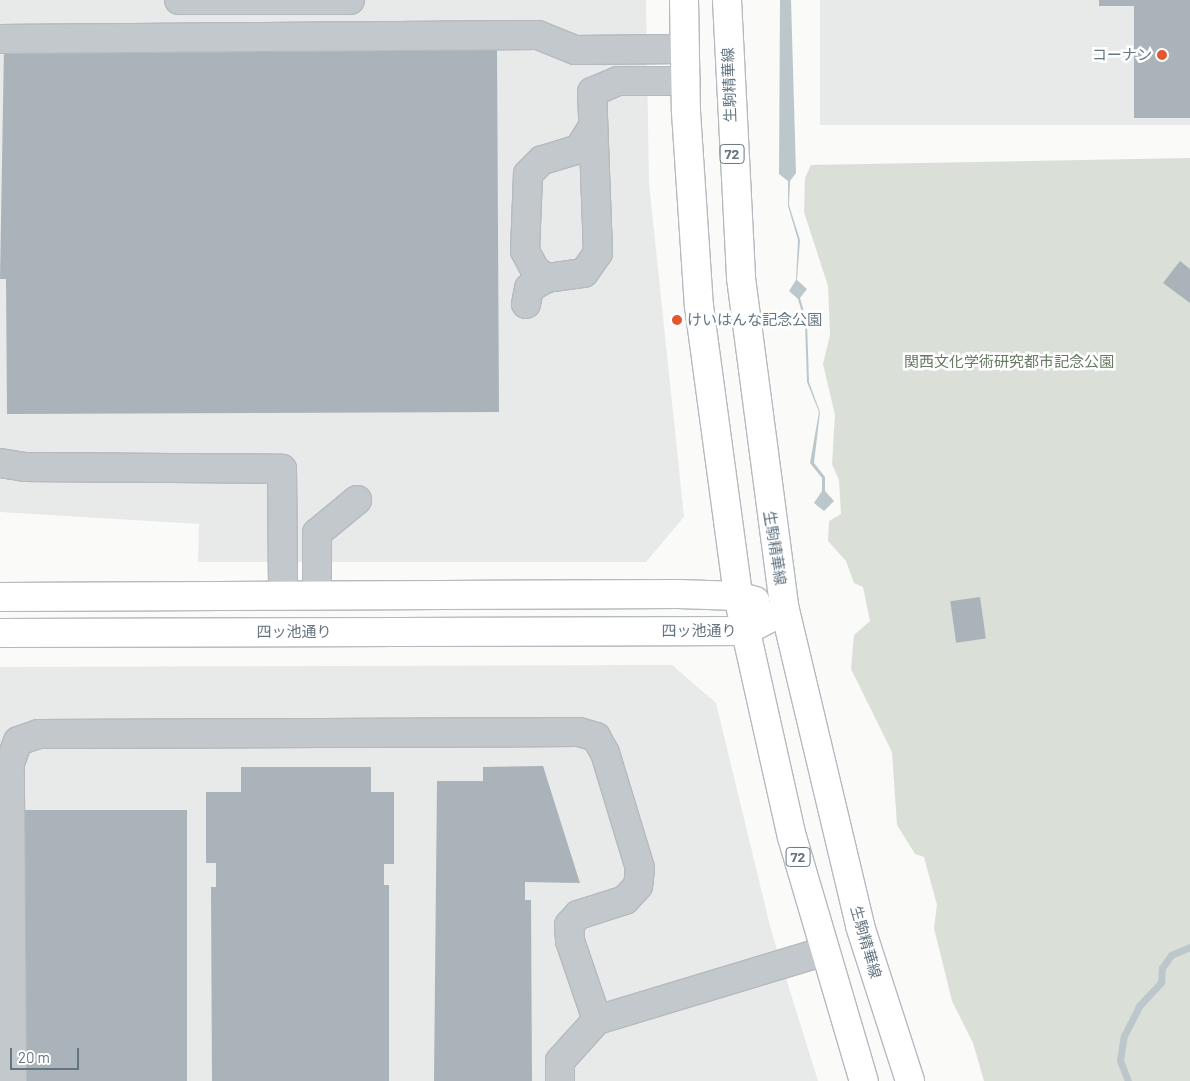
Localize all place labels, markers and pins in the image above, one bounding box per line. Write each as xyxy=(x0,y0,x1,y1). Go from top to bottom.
place label: コーナン xyxy=(1092,46,1152,64)
marker: コーナン xyxy=(1156,49,1168,61)
place label: けいはんな記念公園 xyxy=(687,311,822,329)
marker: けいはんな記念公園 xyxy=(671,314,683,326)

